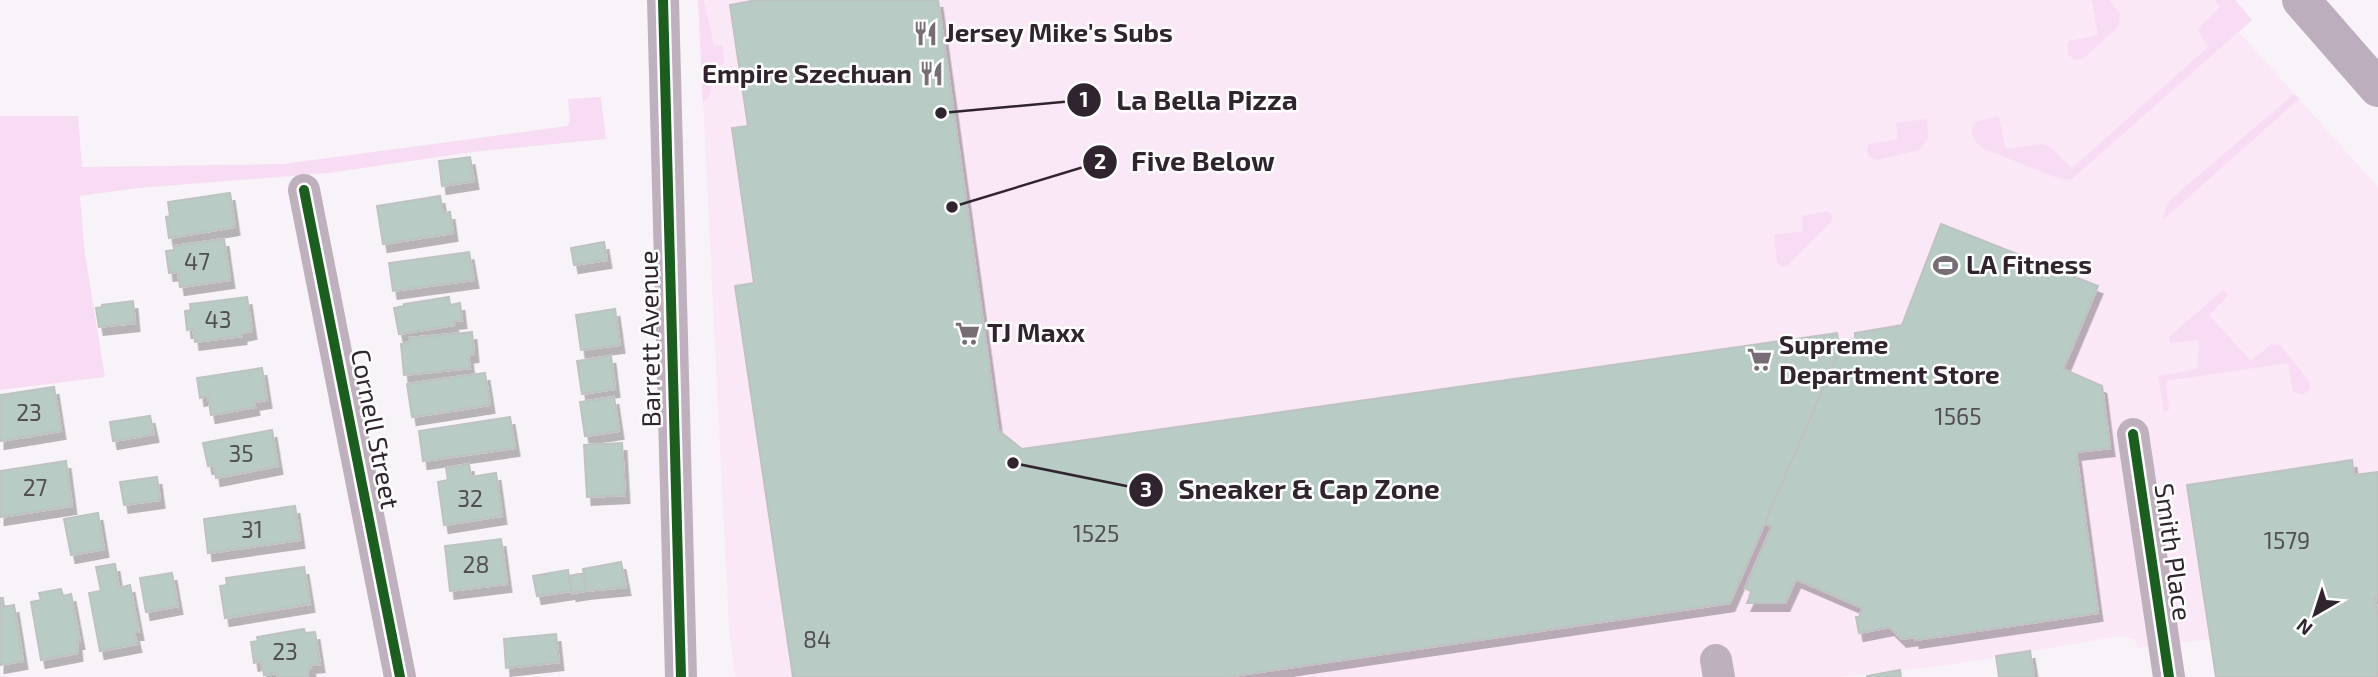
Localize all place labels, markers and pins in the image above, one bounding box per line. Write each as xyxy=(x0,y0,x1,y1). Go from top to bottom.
place label: Jersey Mike's Subs xyxy=(945,16,1173,48)
restaurant icon: Jersey Mike's Subs xyxy=(911,19,939,47)
place label: Empire Szechuan xyxy=(702,57,912,88)
restaurant icon: Empire Szechuan xyxy=(918,60,946,88)
callout: La Bella Pizza xyxy=(1067,75,1311,124)
callout: Five Below xyxy=(1082,137,1289,186)
place label: LA Fitness xyxy=(1966,248,2092,279)
sports icon: LA Fitness xyxy=(1932,251,1960,279)
place label: TJ Maxx xyxy=(987,316,1085,347)
supermarket icon: TJ Maxx xyxy=(953,319,981,347)
place label: Supreme Department Store xyxy=(1779,328,2000,389)
supermarket icon: Supreme Department Store xyxy=(1745,346,1773,374)
callout: Sneaker & Cap Zone xyxy=(1129,465,1454,514)

